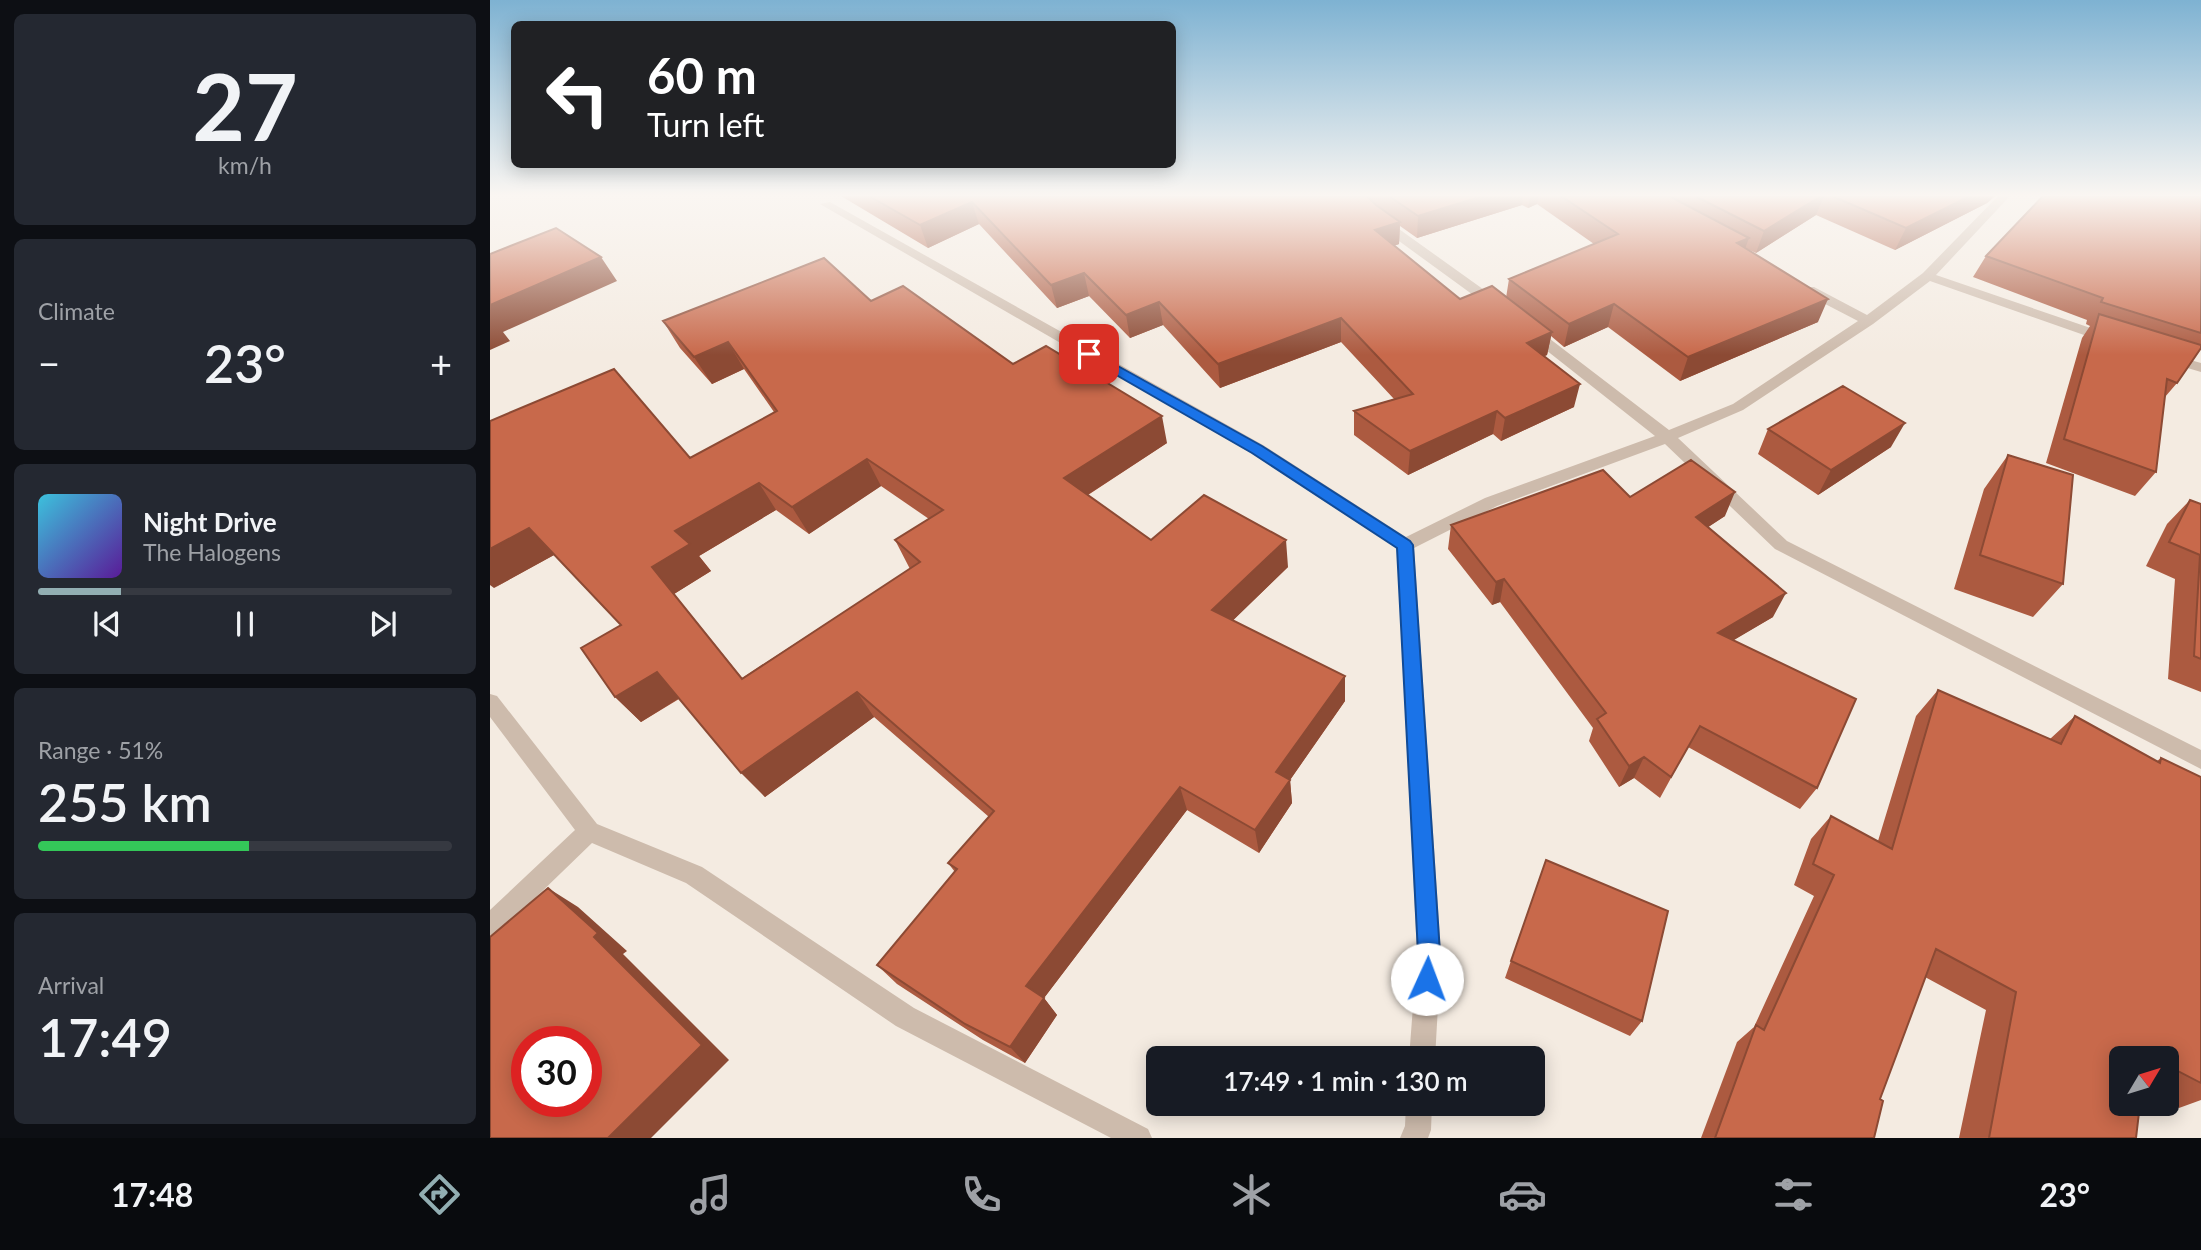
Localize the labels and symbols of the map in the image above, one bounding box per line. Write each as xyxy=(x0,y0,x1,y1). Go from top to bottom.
pin xyxy=(1059,324,1119,384)
position arrow xyxy=(1390,942,1464,1016)
speed limit sign: 30 xyxy=(511,1026,602,1117)
north arrow xyxy=(2109,1046,2179,1116)

